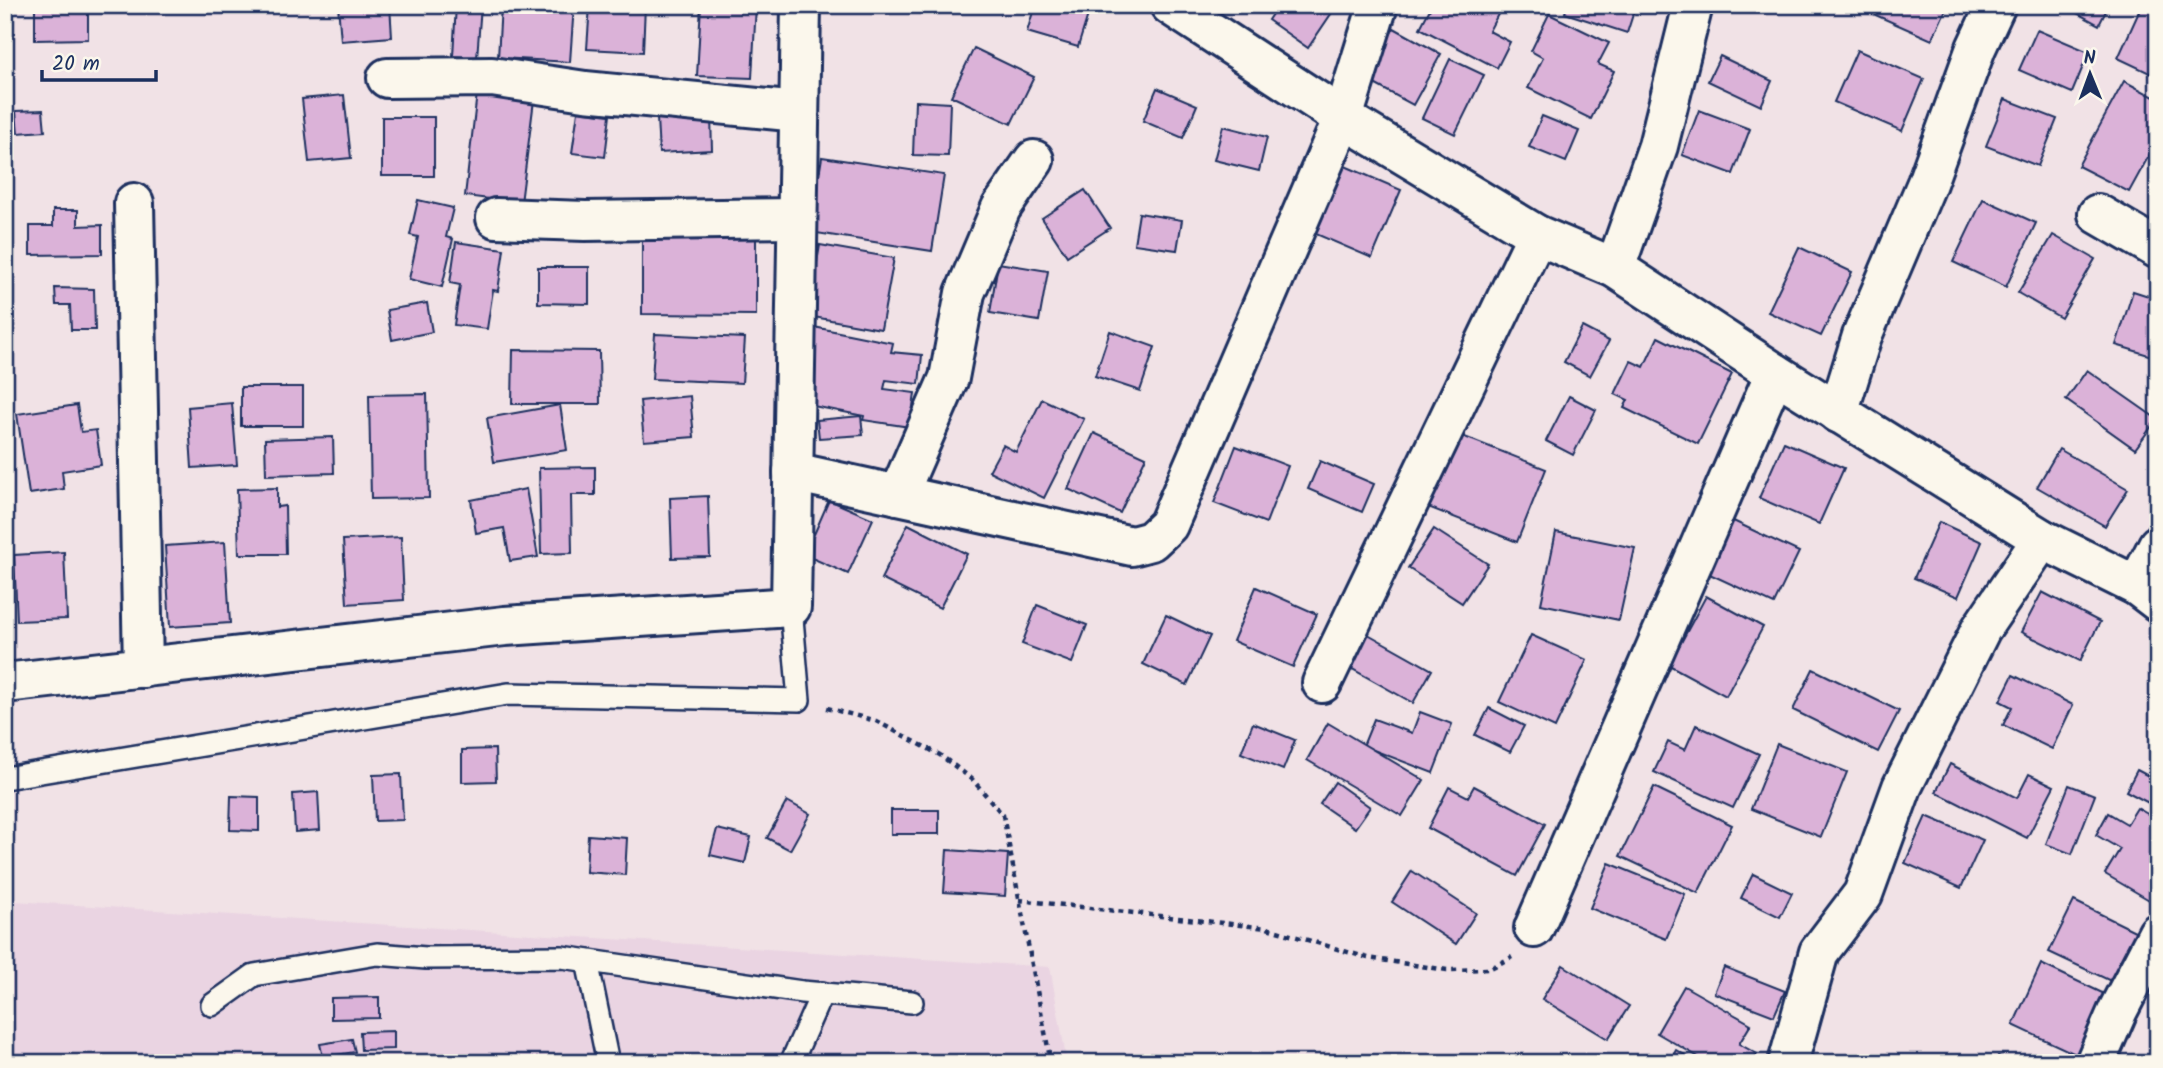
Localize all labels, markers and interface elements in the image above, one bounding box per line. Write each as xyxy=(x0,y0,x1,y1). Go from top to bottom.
scale bar xyxy=(42,38,156,82)
north arrow xyxy=(2054,38,2124,108)
text: N xyxy=(2083,44,2096,74)
text: 20 m xyxy=(52,48,100,81)

